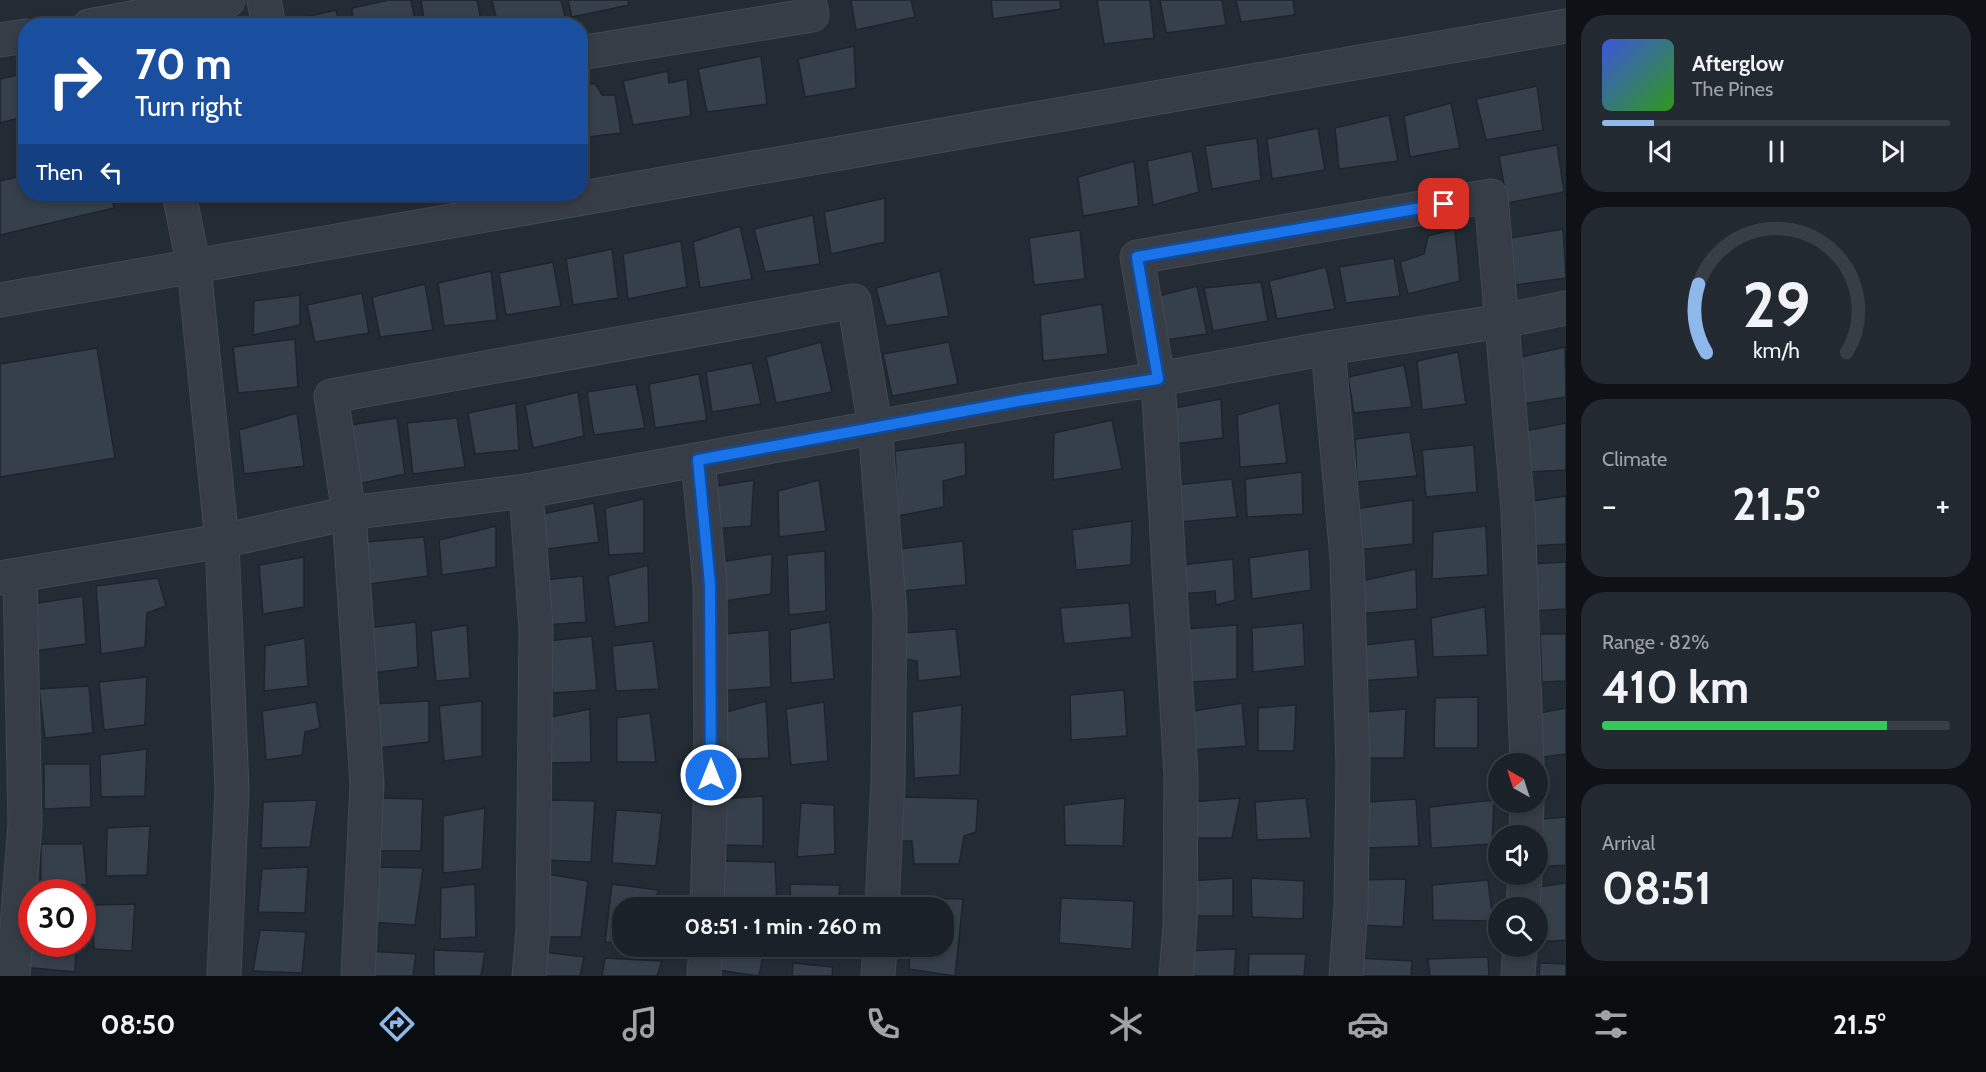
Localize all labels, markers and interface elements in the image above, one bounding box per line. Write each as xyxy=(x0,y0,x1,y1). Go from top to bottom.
text: 70 m xyxy=(135,38,232,90)
icon: right xyxy=(36,42,114,120)
text: Afterglow xyxy=(1692,50,1784,77)
text: The Pines xyxy=(1692,77,1773,101)
text: Turn right xyxy=(135,90,242,123)
icon: previous xyxy=(1644,135,1677,168)
icon: pause xyxy=(1760,135,1793,168)
icon: next xyxy=(1876,135,1909,168)
icon: left xyxy=(95,156,128,189)
text: Then xyxy=(36,159,83,186)
pin xyxy=(1418,178,1469,229)
icon: arrive xyxy=(1427,187,1460,220)
text: 29 xyxy=(1742,267,1810,343)
text: km/h xyxy=(1753,337,1799,363)
text: Climate xyxy=(1602,447,1667,471)
text: 21.5° xyxy=(1732,477,1820,531)
text: − xyxy=(1602,485,1617,525)
text: + xyxy=(1935,485,1950,525)
text: Range · 82% xyxy=(1602,630,1709,654)
text: 410 km xyxy=(1602,660,1749,714)
position arrow xyxy=(679,743,743,807)
north arrow xyxy=(1488,753,1548,813)
map controls xyxy=(1488,753,1548,957)
button: sound xyxy=(1488,825,1548,885)
text: Arrival xyxy=(1602,831,1655,855)
text: 08:51 xyxy=(1602,861,1712,915)
speed limit sign: 30 xyxy=(18,879,96,957)
button: search xyxy=(1488,897,1548,957)
text: 08:51 · 1 min · 260 m xyxy=(685,913,881,940)
icon: directions xyxy=(376,1003,418,1045)
icon: music xyxy=(619,1003,661,1045)
icon: phone xyxy=(862,1003,904,1045)
icon: climate xyxy=(1105,1003,1147,1045)
icon: car xyxy=(1347,1003,1389,1045)
icon: filters xyxy=(1590,1003,1632,1045)
text: 08:50 xyxy=(100,1008,175,1041)
text: 21.5° xyxy=(1833,1008,1886,1041)

